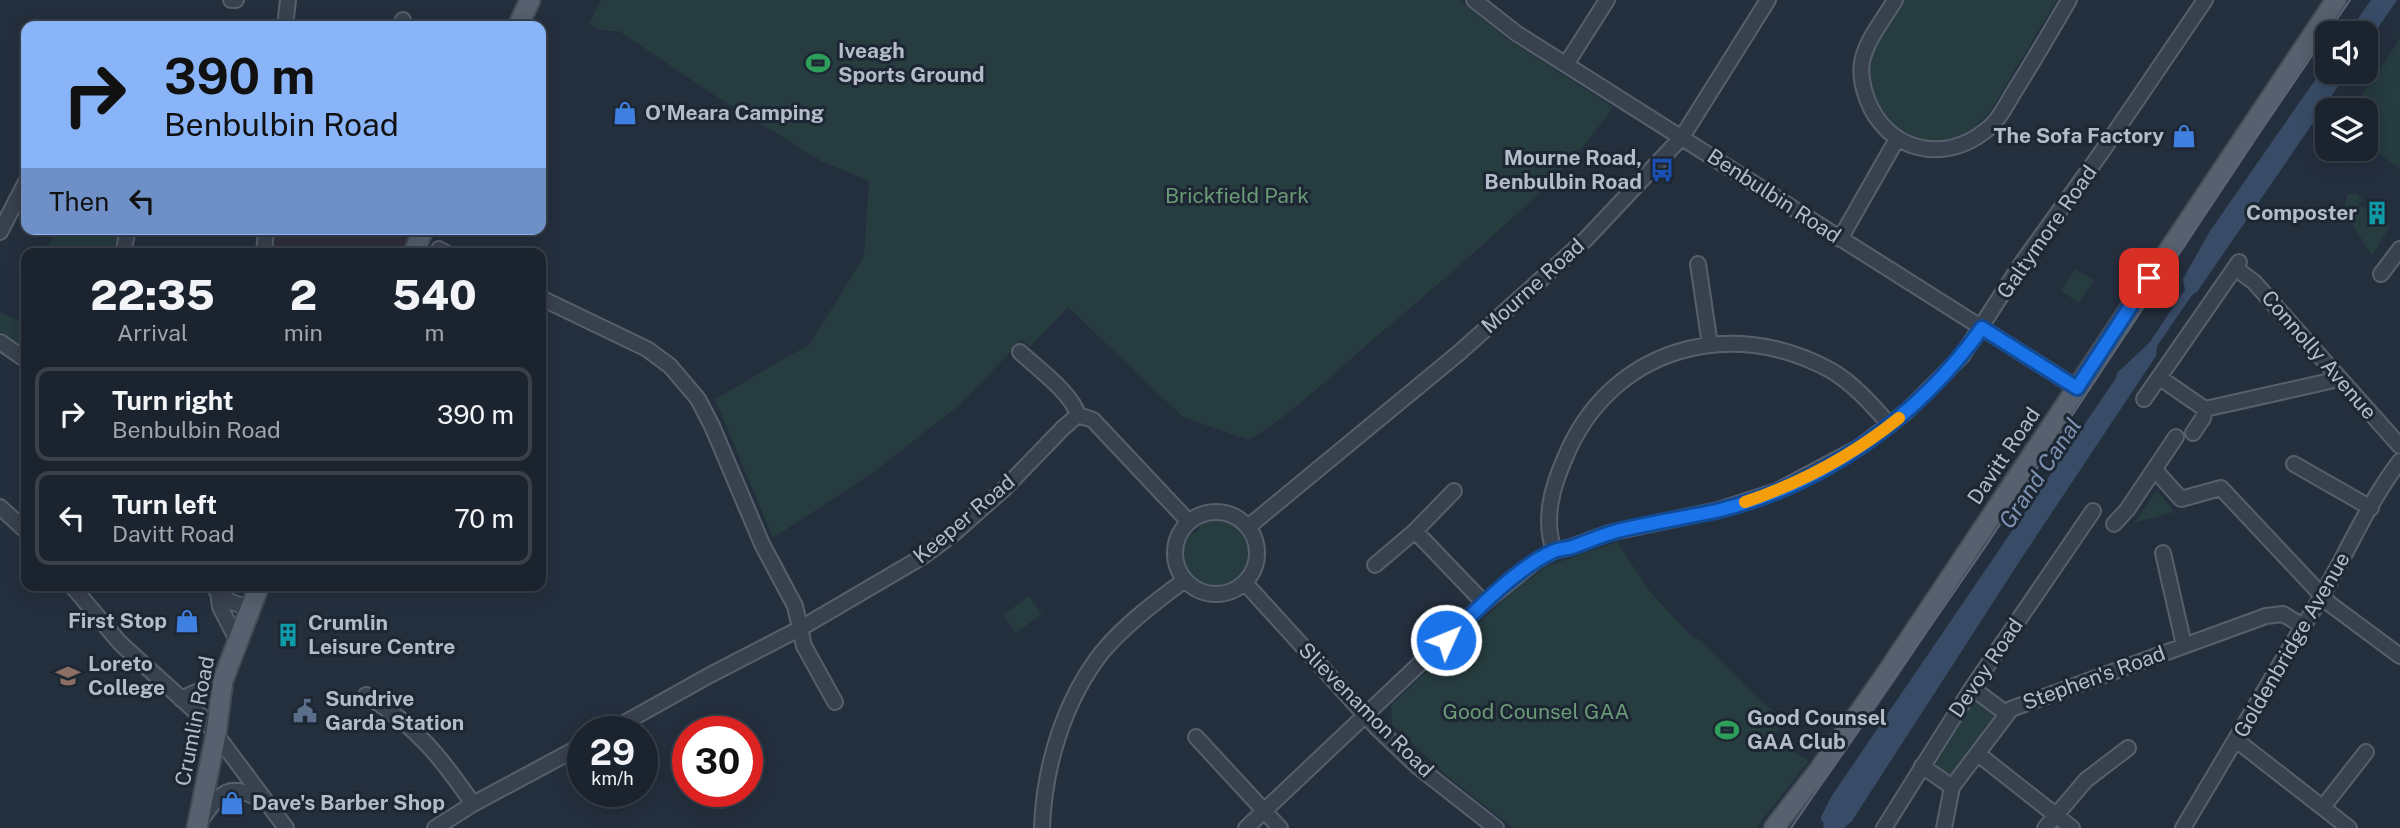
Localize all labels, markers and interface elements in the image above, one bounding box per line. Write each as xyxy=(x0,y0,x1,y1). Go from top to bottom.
map controls xyxy=(2315,21,2378,161)
button: sound xyxy=(2315,21,2378,84)
place label: Iveagh Sports Ground xyxy=(838,38,985,87)
text: 390 m xyxy=(164,47,315,105)
icon: right xyxy=(49,49,140,140)
sports icon: Iveagh Sports Ground xyxy=(804,49,832,77)
button: layers xyxy=(2315,98,2378,161)
shop icon: O'Meara Camping xyxy=(611,99,639,127)
place label: O'Meara Camping xyxy=(645,100,824,125)
text: Benbulbin Road xyxy=(164,106,399,143)
shop icon: The Sofa Factory xyxy=(2170,122,2198,150)
place label: The Sofa Factory xyxy=(1994,123,2164,148)
street label: Benbulbin Road xyxy=(1703,143,1846,248)
place label: Mourne Road, Benbulbin Road xyxy=(1484,145,1642,194)
bus stop icon: Mourne Road, Benbulbin Road xyxy=(1648,156,1676,184)
street label: Galtymore Road xyxy=(1991,160,2102,303)
icon: left xyxy=(123,182,161,220)
park label: Brickfield Park xyxy=(1165,183,1309,208)
text: Then xyxy=(49,186,109,217)
building icon: Composter xyxy=(2363,199,2391,227)
place label: Composter xyxy=(2246,200,2357,225)
street label: Mourne Road xyxy=(1476,233,1589,338)
pin xyxy=(2119,248,2179,308)
icon: arrive xyxy=(2130,259,2168,297)
text: 22:35 xyxy=(90,270,215,319)
text: 2 xyxy=(290,270,317,319)
text: 540 xyxy=(392,270,477,319)
street label: Connolly Avenue xyxy=(2257,285,2382,424)
text: Arrival xyxy=(117,319,188,346)
text: min xyxy=(284,319,323,346)
text: m xyxy=(424,319,444,346)
text: Turn right xyxy=(112,385,234,416)
icon: right xyxy=(53,395,91,433)
text: 390 m xyxy=(437,399,514,430)
street label: Davitt Road xyxy=(1962,402,2045,509)
water label: Grand Canal xyxy=(1993,412,2086,533)
text: Benbulbin Road xyxy=(112,416,281,443)
street label: Keeper Road xyxy=(908,469,1020,568)
text: Turn left xyxy=(112,489,217,520)
icon: left xyxy=(53,499,91,537)
text: 70 m xyxy=(454,503,514,534)
text: Davitt Road xyxy=(112,520,234,547)
street label: Goldenbridge Avenue xyxy=(2228,548,2355,742)
position arrow xyxy=(1409,603,1483,677)
shop icon: First Stop xyxy=(173,607,201,635)
place label: First Stop xyxy=(68,608,167,633)
place label: Crumlin Leisure Centre xyxy=(308,610,455,659)
street label: Devoy Road xyxy=(1943,613,2028,722)
building icon: Crumlin Leisure Centre xyxy=(274,621,302,649)
street label: Slievenamon Road xyxy=(1294,637,1439,782)
street label: Stephen's Road xyxy=(2019,640,2169,715)
place label: Loreto College xyxy=(88,651,165,700)
street label: Crumlin Road xyxy=(170,654,219,788)
school or university icon: Loreto College xyxy=(54,662,82,690)
place label: Sundrive Garda Station xyxy=(325,686,464,735)
public building icon: Sundrive Garda Station xyxy=(291,697,319,725)
park label: Good Counsel GAA xyxy=(1443,699,1630,724)
place label: Good Counsel GAA Club xyxy=(1747,705,1887,754)
speed limit sign: 30 xyxy=(672,716,763,807)
sports icon: Good Counsel GAA Club xyxy=(1713,716,1741,744)
text: 29 xyxy=(590,732,635,773)
text: km/h xyxy=(591,768,634,789)
shop icon: Dave's Barber Shop xyxy=(218,789,246,817)
place label: Dave's Barber Shop xyxy=(252,790,445,815)

